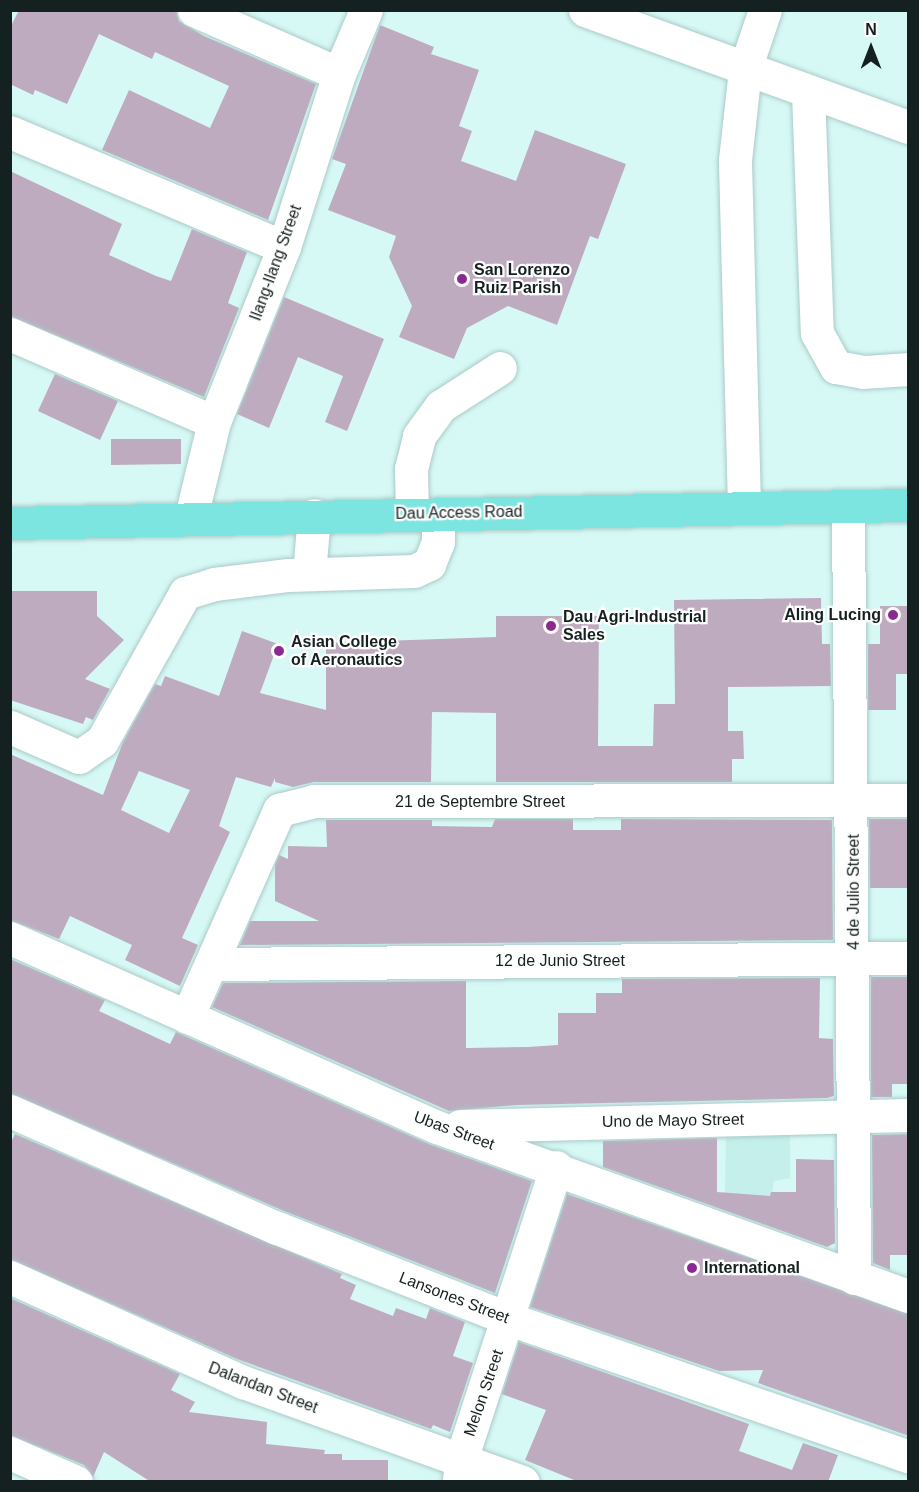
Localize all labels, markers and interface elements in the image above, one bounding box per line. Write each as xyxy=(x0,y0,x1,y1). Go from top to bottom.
north arrow xyxy=(841,18,901,78)
text: N xyxy=(865,21,877,38)
street label: Ilang-Ilang Street xyxy=(246,202,306,324)
place label: San Lorenzo Ruiz Parish xyxy=(474,260,570,298)
marker: San Lorenzo Ruiz Parish xyxy=(455,272,469,286)
street label: Dau Access Road xyxy=(395,502,523,524)
place label: Aling Lucing xyxy=(784,605,881,625)
place label: Dau Agri-Industrial Sales xyxy=(563,607,707,645)
marker: Aling Lucing xyxy=(886,608,900,622)
marker: Dau Agri-Industrial Sales xyxy=(544,619,558,633)
place label: Asian College of Aeronautics xyxy=(291,632,403,670)
marker: Asian College of Aeronautics xyxy=(272,644,286,658)
street label: 21 de Septembre Street xyxy=(395,792,565,812)
street label: 4 de Julio Street xyxy=(844,834,864,950)
street label: 12 de Junio Street xyxy=(495,951,625,971)
street label: Ubas Street xyxy=(411,1108,497,1154)
street label: Uno de Mayo Street xyxy=(602,1110,744,1132)
place label: International xyxy=(704,1258,800,1278)
marker: International xyxy=(685,1261,699,1275)
street label: Lansones Street xyxy=(396,1268,512,1328)
street label: Melon Street xyxy=(460,1347,508,1439)
street label: Dalandan Street xyxy=(206,1358,320,1418)

